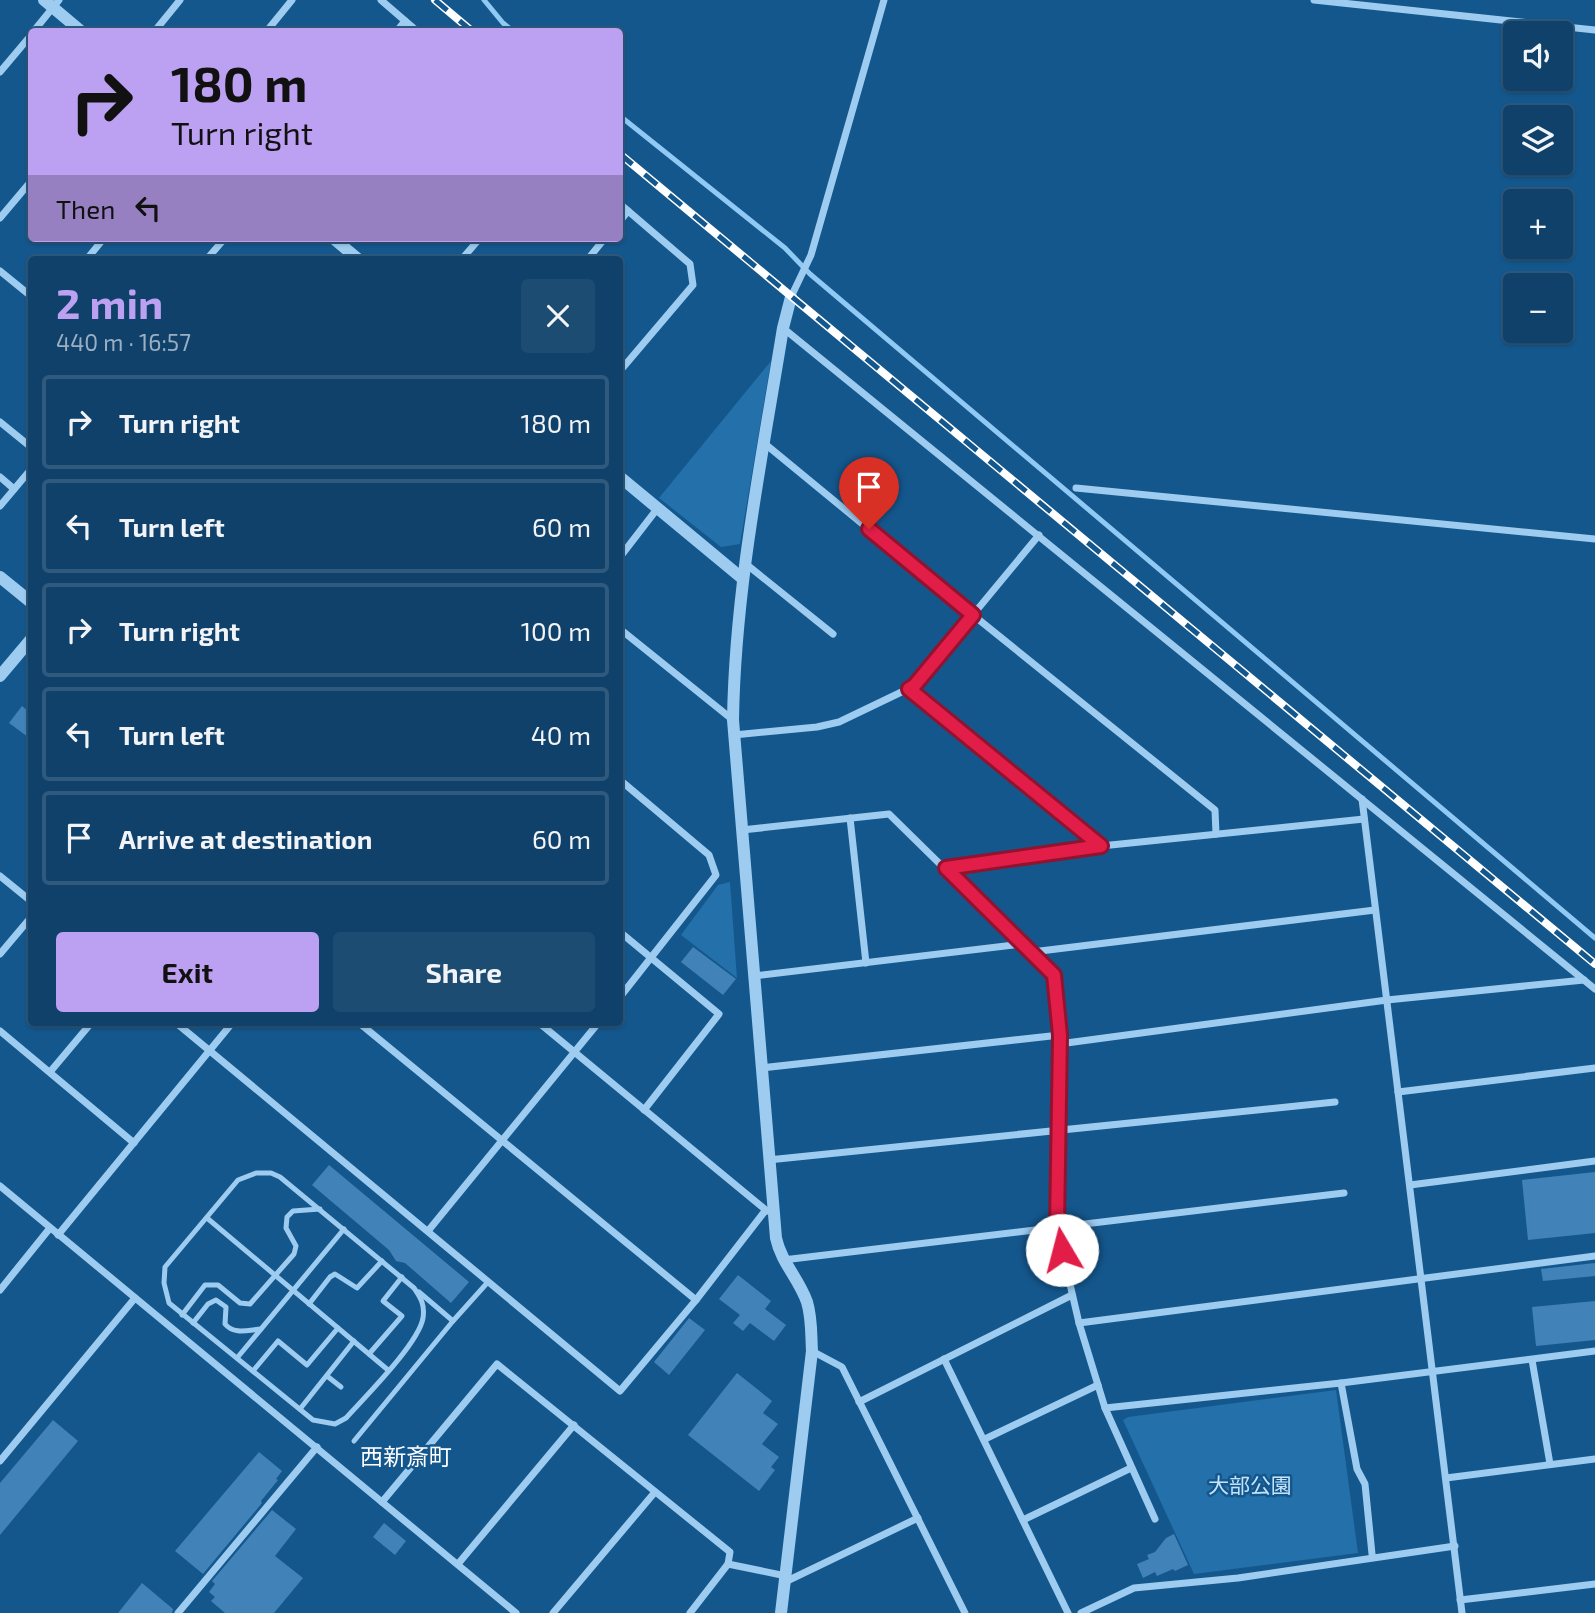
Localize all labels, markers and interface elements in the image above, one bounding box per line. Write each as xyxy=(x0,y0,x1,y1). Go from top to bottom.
map controls xyxy=(1503,21,1573,343)
button: sound xyxy=(1503,21,1573,91)
text: 180 m xyxy=(171,53,307,112)
icon: right xyxy=(56,56,147,147)
button: layers xyxy=(1503,105,1573,175)
text: Turn right xyxy=(171,113,313,151)
icon: left xyxy=(129,189,167,227)
button: + xyxy=(1503,189,1573,259)
text: Then xyxy=(56,193,115,224)
button: − xyxy=(1503,273,1573,343)
text: 2 min xyxy=(56,277,163,327)
button: close xyxy=(521,279,595,353)
text: 440 m · 16:57 xyxy=(56,328,191,356)
icon: right xyxy=(60,403,98,441)
text: Turn right xyxy=(119,407,240,438)
text: 180 m xyxy=(521,407,591,438)
pin xyxy=(839,457,899,529)
icon: arrive xyxy=(850,468,888,506)
icon: left xyxy=(60,507,98,545)
text: Turn left xyxy=(119,511,225,542)
text: 60 m xyxy=(532,511,591,542)
icon: right xyxy=(60,611,98,649)
text: Turn right xyxy=(119,615,240,646)
text: 100 m xyxy=(521,615,591,646)
icon: left xyxy=(60,715,98,753)
text: Turn left xyxy=(119,719,225,750)
text: 40 m xyxy=(531,719,591,750)
icon: arrive xyxy=(60,819,98,857)
text: Arrive at destination xyxy=(119,823,372,854)
text: 60 m xyxy=(532,823,591,854)
button: Exit xyxy=(56,932,319,1012)
button: Share xyxy=(333,932,595,1012)
position arrow xyxy=(1025,1213,1099,1287)
district label: 西新斎町 xyxy=(360,1442,452,1470)
park label: 大部公園 xyxy=(1208,1472,1292,1497)

